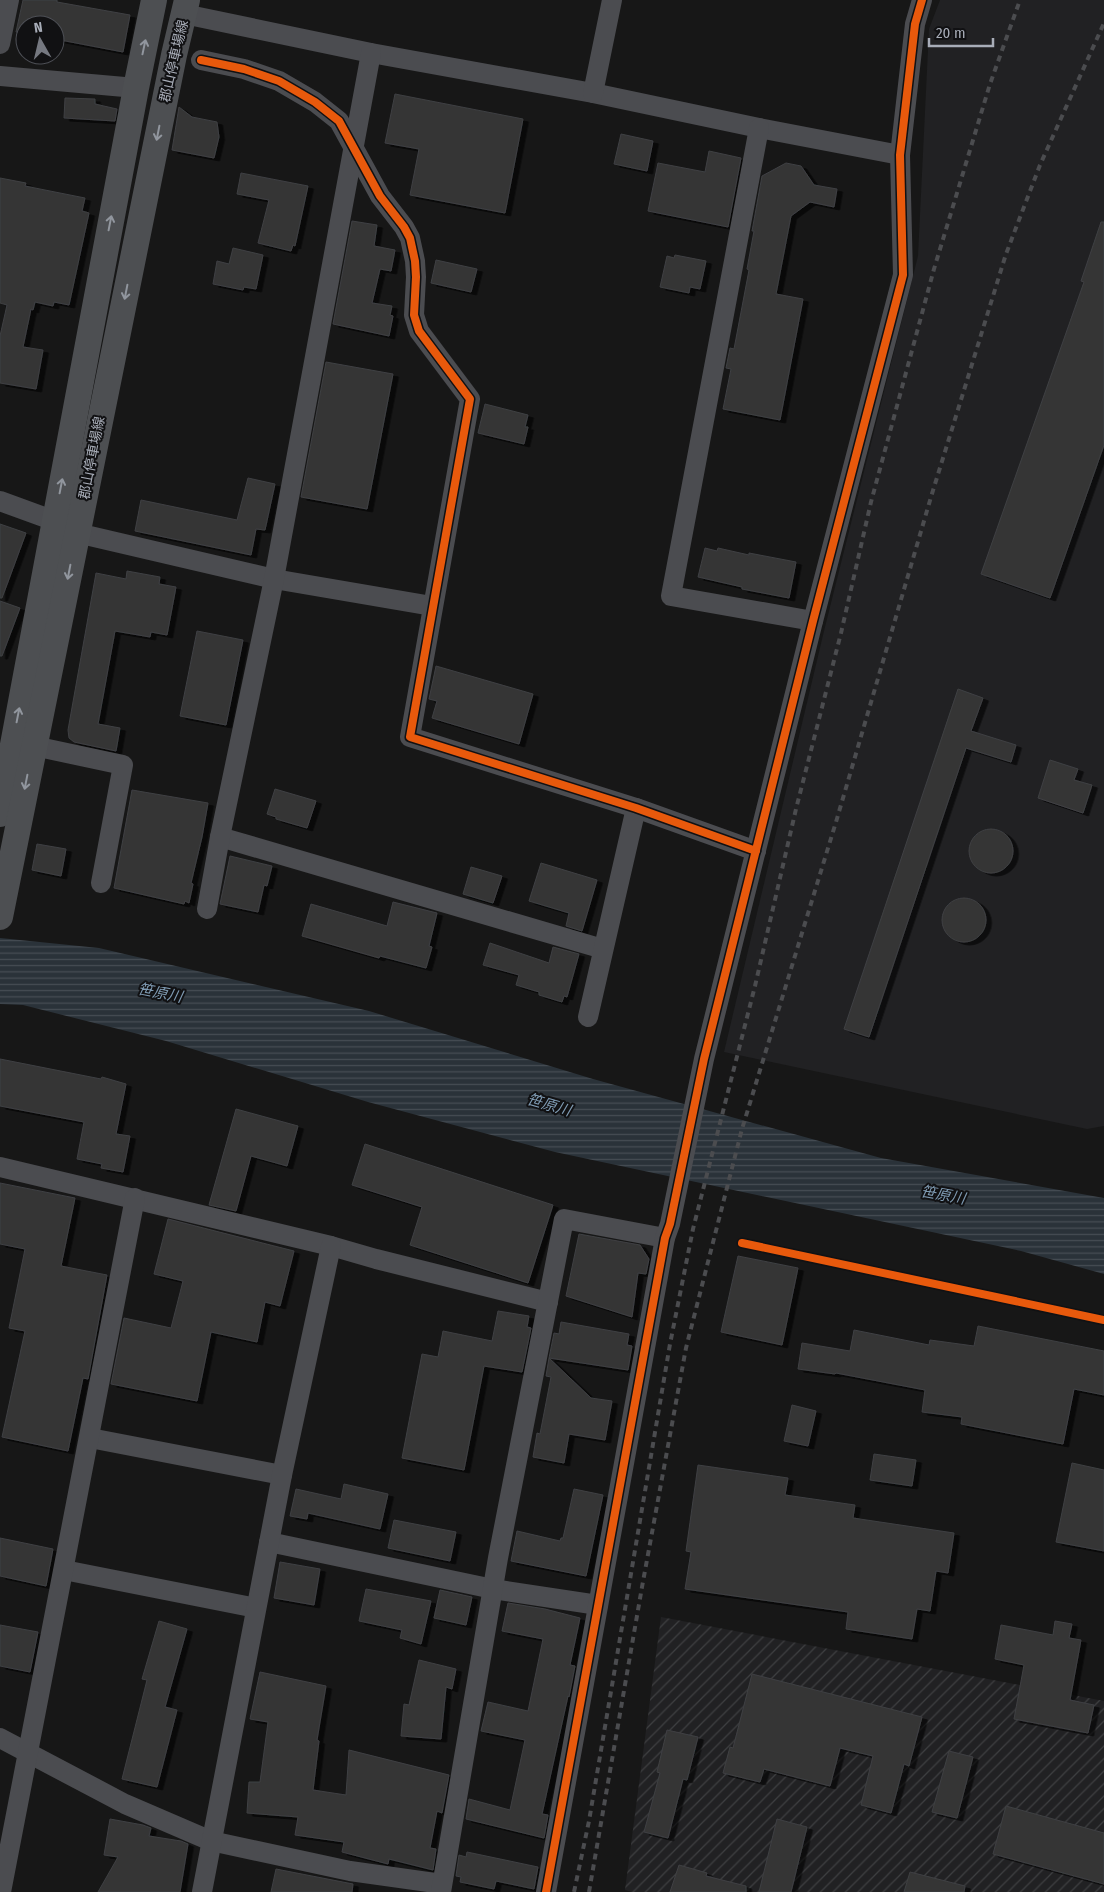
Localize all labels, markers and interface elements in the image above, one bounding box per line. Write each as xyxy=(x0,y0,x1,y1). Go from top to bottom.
north arrow xyxy=(15,15,65,65)
scale bar xyxy=(929,15,993,47)
street label: 郡山停車場線 xyxy=(156,18,192,104)
text: N xyxy=(33,19,44,37)
text: 20 m xyxy=(936,24,966,42)
one-way arrow xyxy=(140,39,150,55)
one-way arrow xyxy=(153,125,162,141)
one-way arrow xyxy=(106,216,116,232)
one-way arrow xyxy=(120,284,130,300)
street label: 郡山停車場線 xyxy=(76,415,108,501)
one-way arrow xyxy=(57,479,66,495)
one-way arrow xyxy=(64,563,73,579)
one-way arrow xyxy=(14,707,24,723)
one-way arrow xyxy=(21,774,31,790)
water label: 笹原川 xyxy=(136,980,186,1007)
water label: 笹原川 xyxy=(525,1090,575,1120)
water label: 笹原川 xyxy=(919,1182,969,1208)

